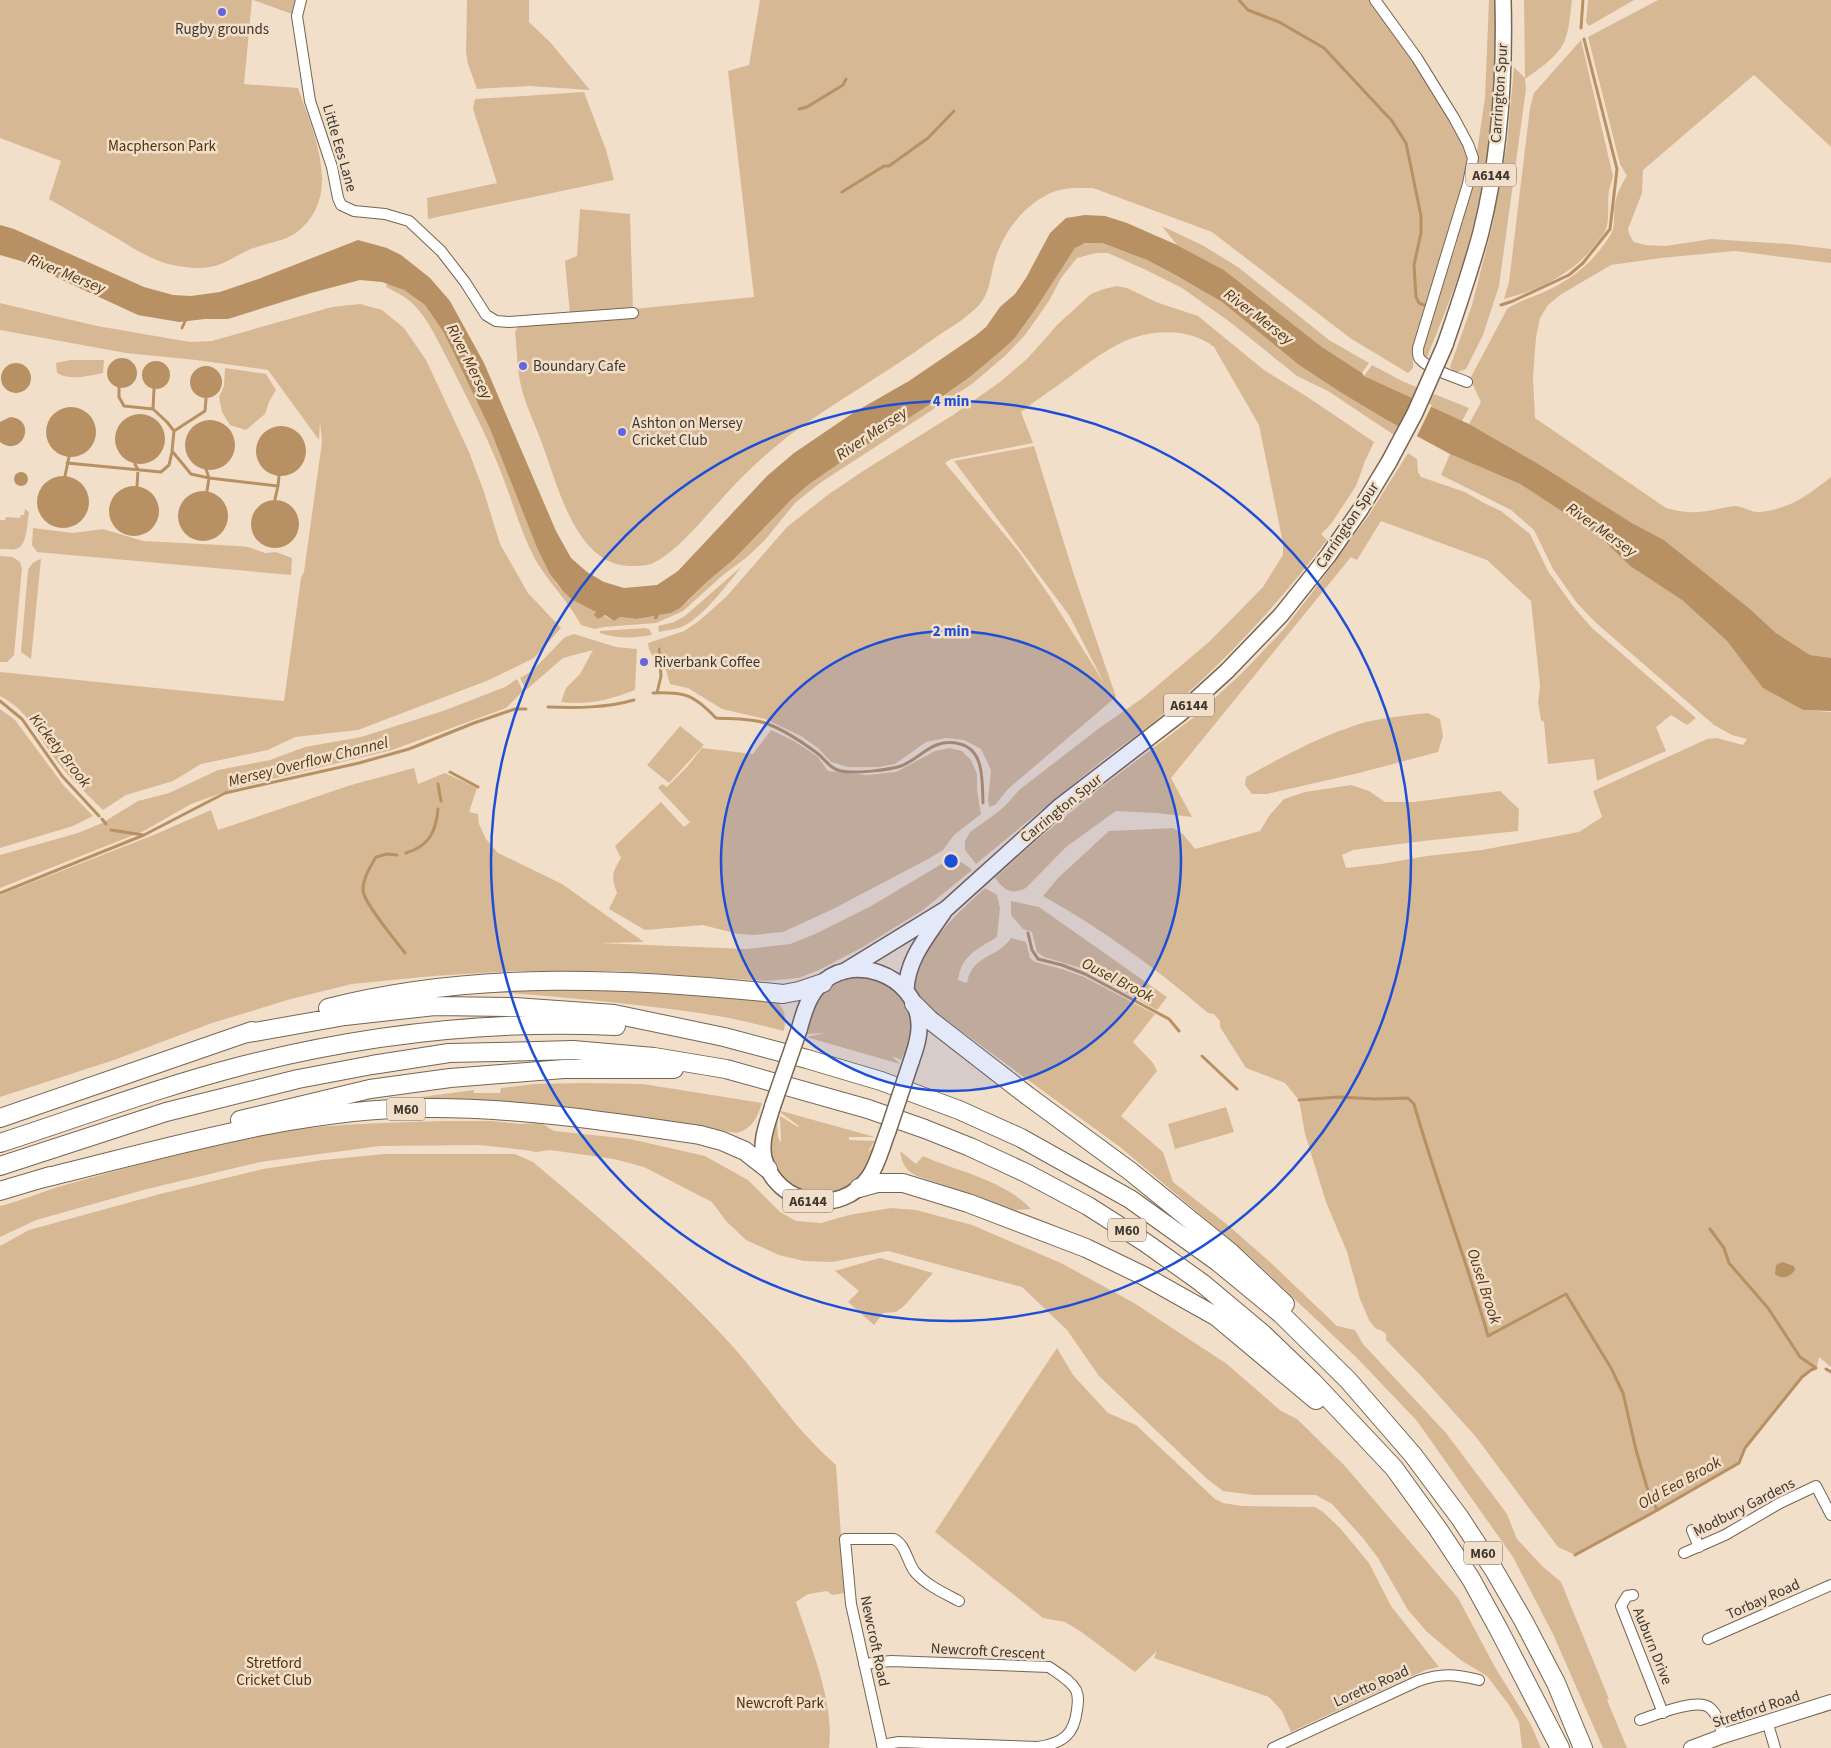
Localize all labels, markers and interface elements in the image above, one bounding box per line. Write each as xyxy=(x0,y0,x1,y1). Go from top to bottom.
marker: Rugby grounds xyxy=(216,6,228,18)
place label: Rugby grounds xyxy=(175,19,269,40)
street label: Carrington Spur xyxy=(1486,42,1514,144)
street label: Little Ees Lane xyxy=(317,102,362,194)
park label: Macpherson Park xyxy=(108,136,217,157)
road number: A6144 xyxy=(1466,164,1516,186)
water label: River Mersey xyxy=(25,248,109,300)
water label: River Mersey xyxy=(1219,283,1298,351)
water label: River Mersey xyxy=(441,320,498,404)
place label: Boundary Cafe xyxy=(533,356,626,377)
marker: Boundary Cafe xyxy=(517,360,529,372)
text: 4 min xyxy=(933,391,969,412)
water label: River Mersey xyxy=(832,401,912,466)
place label: Ashton on Mersey Cricket Club xyxy=(632,413,743,451)
marker: Ashton on Mersey Cricket Club xyxy=(616,426,628,438)
street label: Carrington Spur xyxy=(1311,477,1384,573)
water label: River Mersey xyxy=(1562,497,1642,563)
text: 2 min xyxy=(933,621,969,642)
place label: Riverbank Coffee xyxy=(654,652,760,673)
marker: Riverbank Coffee xyxy=(638,656,650,668)
road number: A6144 xyxy=(1164,694,1214,716)
water label: Kickety Brook xyxy=(24,709,96,793)
water label: Mersey Overflow Channel xyxy=(226,731,391,793)
street label: Carrington Spur xyxy=(1016,768,1107,848)
centre of rings xyxy=(942,852,960,870)
water label: Ousel Brook xyxy=(1078,952,1158,1008)
road number: M60 xyxy=(387,1098,425,1120)
road number: A6144 xyxy=(783,1190,833,1212)
road number: M60 xyxy=(1108,1218,1146,1242)
water label: Ousel Brook xyxy=(1461,1246,1507,1327)
water label: Old Eea Brook xyxy=(1634,1451,1725,1515)
street label: Modbury Gardens xyxy=(1690,1473,1799,1542)
road number: M60 xyxy=(1464,1542,1502,1565)
street label: Torbay Road xyxy=(1723,1574,1803,1625)
street label: Newcroft Road xyxy=(855,1594,894,1688)
street label: Auburn Drive xyxy=(1628,1604,1678,1688)
street label: Newcroft Crescent xyxy=(930,1638,1046,1665)
park label: Stretford Cricket Club xyxy=(236,1653,312,1691)
street label: Loretto Road xyxy=(1330,1660,1412,1712)
street label: Stretford Road xyxy=(1710,1685,1803,1734)
park label: Newcroft Park xyxy=(736,1693,825,1714)

